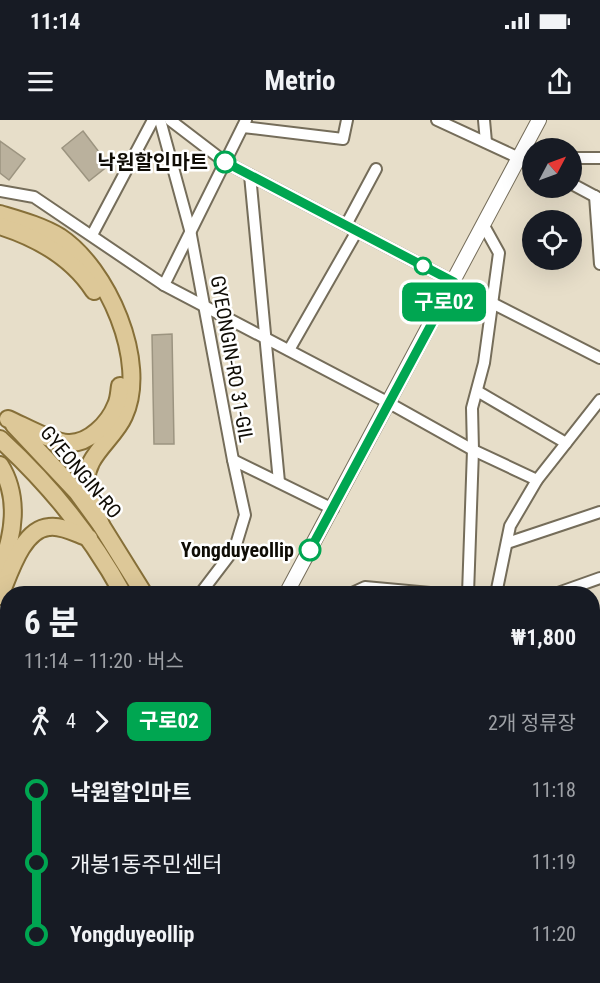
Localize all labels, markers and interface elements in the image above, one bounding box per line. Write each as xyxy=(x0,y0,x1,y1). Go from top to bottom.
text: 11:14 xyxy=(30,9,81,34)
icon: menu xyxy=(24,65,57,98)
text: Metrio xyxy=(265,65,335,97)
icon: share xyxy=(543,65,576,98)
north arrow xyxy=(522,138,582,198)
map controls xyxy=(522,138,582,270)
place label: 낙원할인마트 xyxy=(98,150,208,174)
marker: 낙원할인마트 xyxy=(214,151,236,173)
button: locate xyxy=(522,210,582,270)
unlabelled marker xyxy=(414,257,432,275)
street label: GYEONGIN-RO 31-GIL xyxy=(205,274,259,444)
line badge: 구로02 xyxy=(402,282,486,321)
text: 구로02 xyxy=(414,290,474,314)
street label: GYEONGIN-RO xyxy=(35,421,127,523)
place label: Yongduyeollip xyxy=(181,538,294,562)
marker: Yongduyeollip xyxy=(299,539,321,561)
text: 6 분 xyxy=(24,603,79,642)
text: ₩1,800 xyxy=(511,625,576,650)
text: 11:14 – 11:20 · 버스 xyxy=(24,649,184,673)
icon: walk xyxy=(24,705,57,738)
icon: forward xyxy=(85,705,118,738)
text: 4 xyxy=(66,709,76,733)
text: 구로02 xyxy=(139,709,199,733)
text: 2개 정류장 xyxy=(488,711,576,735)
text: 11:18 xyxy=(532,778,576,802)
text: 낙원할인마트 xyxy=(70,780,191,805)
text: 11:19 xyxy=(532,850,576,874)
text: 개봉1동주민센터 xyxy=(70,852,223,877)
text: Yongduyeollip xyxy=(70,922,194,947)
text: 11:20 xyxy=(532,922,576,946)

